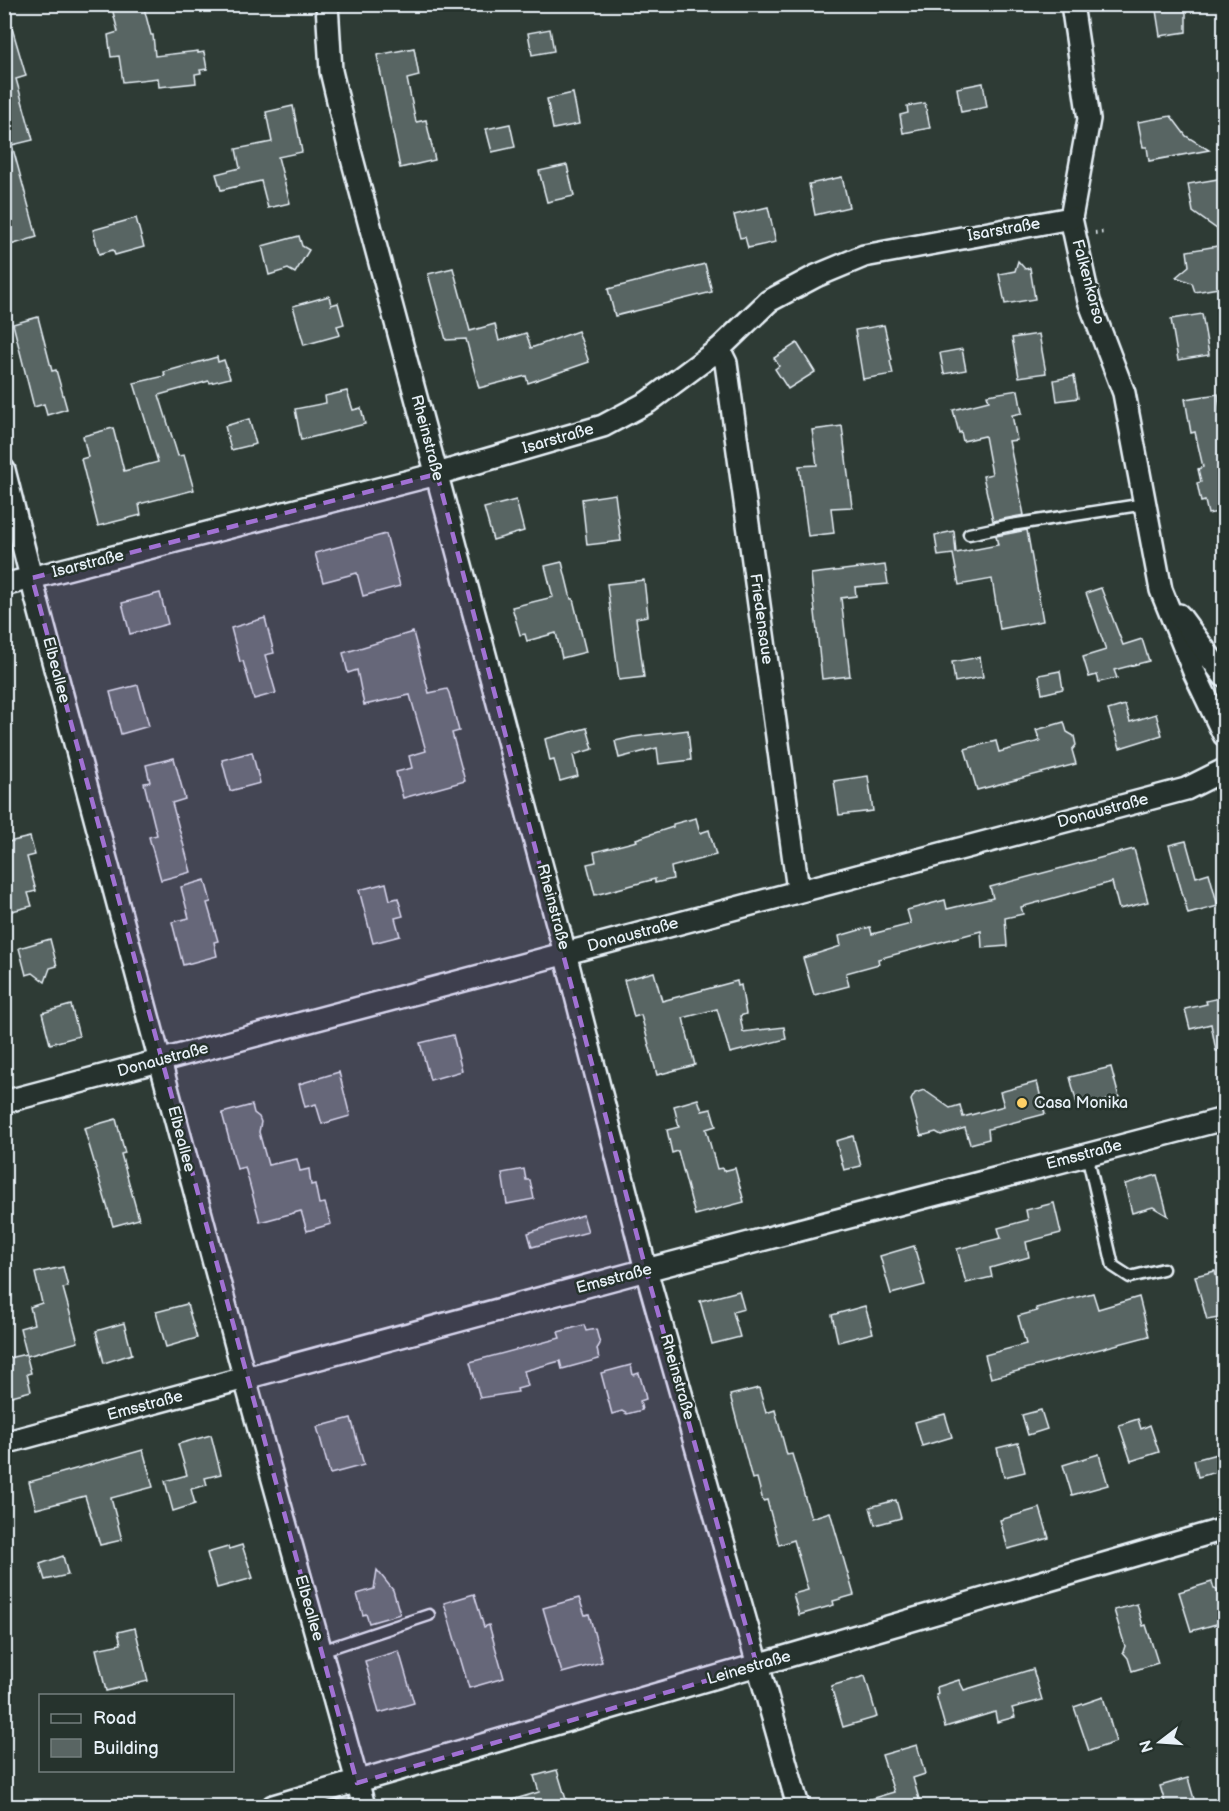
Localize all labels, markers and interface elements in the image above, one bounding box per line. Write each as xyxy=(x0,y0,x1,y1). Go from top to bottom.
street label: Isarstraße xyxy=(966,214,1042,246)
street label: Falkenkorso xyxy=(1068,237,1108,327)
street label: Rheinstraße xyxy=(406,393,448,484)
street label: Isarstraße xyxy=(520,420,596,458)
street label: Isarstraße xyxy=(50,546,126,582)
street label: Friedensaue xyxy=(745,572,777,666)
street label: Elbeallee xyxy=(38,635,74,706)
street label: Donaustraße xyxy=(1055,790,1151,832)
street label: Rheinstraße xyxy=(532,862,574,953)
street label: Donaustraße xyxy=(585,914,681,956)
street label: Donaustraße xyxy=(115,1039,211,1081)
place label: Casa Monika xyxy=(1034,1094,1128,1113)
marker: Casa Monika xyxy=(1015,1096,1029,1110)
street label: Elbeallee xyxy=(163,1104,199,1175)
street label: Emsstraße xyxy=(1044,1136,1124,1174)
street label: Emsstraße xyxy=(574,1260,654,1298)
street label: Rheinstraße xyxy=(656,1332,698,1423)
street label: Emsstraße xyxy=(105,1387,185,1425)
street label: Elbeallee xyxy=(291,1573,328,1644)
street label: Leinestraße xyxy=(705,1647,794,1689)
legend xyxy=(39,1694,234,1772)
text: Road xyxy=(93,1708,137,1729)
north arrow xyxy=(1130,1712,1190,1772)
text: N xyxy=(1136,1737,1158,1754)
text: Building xyxy=(93,1738,159,1759)

